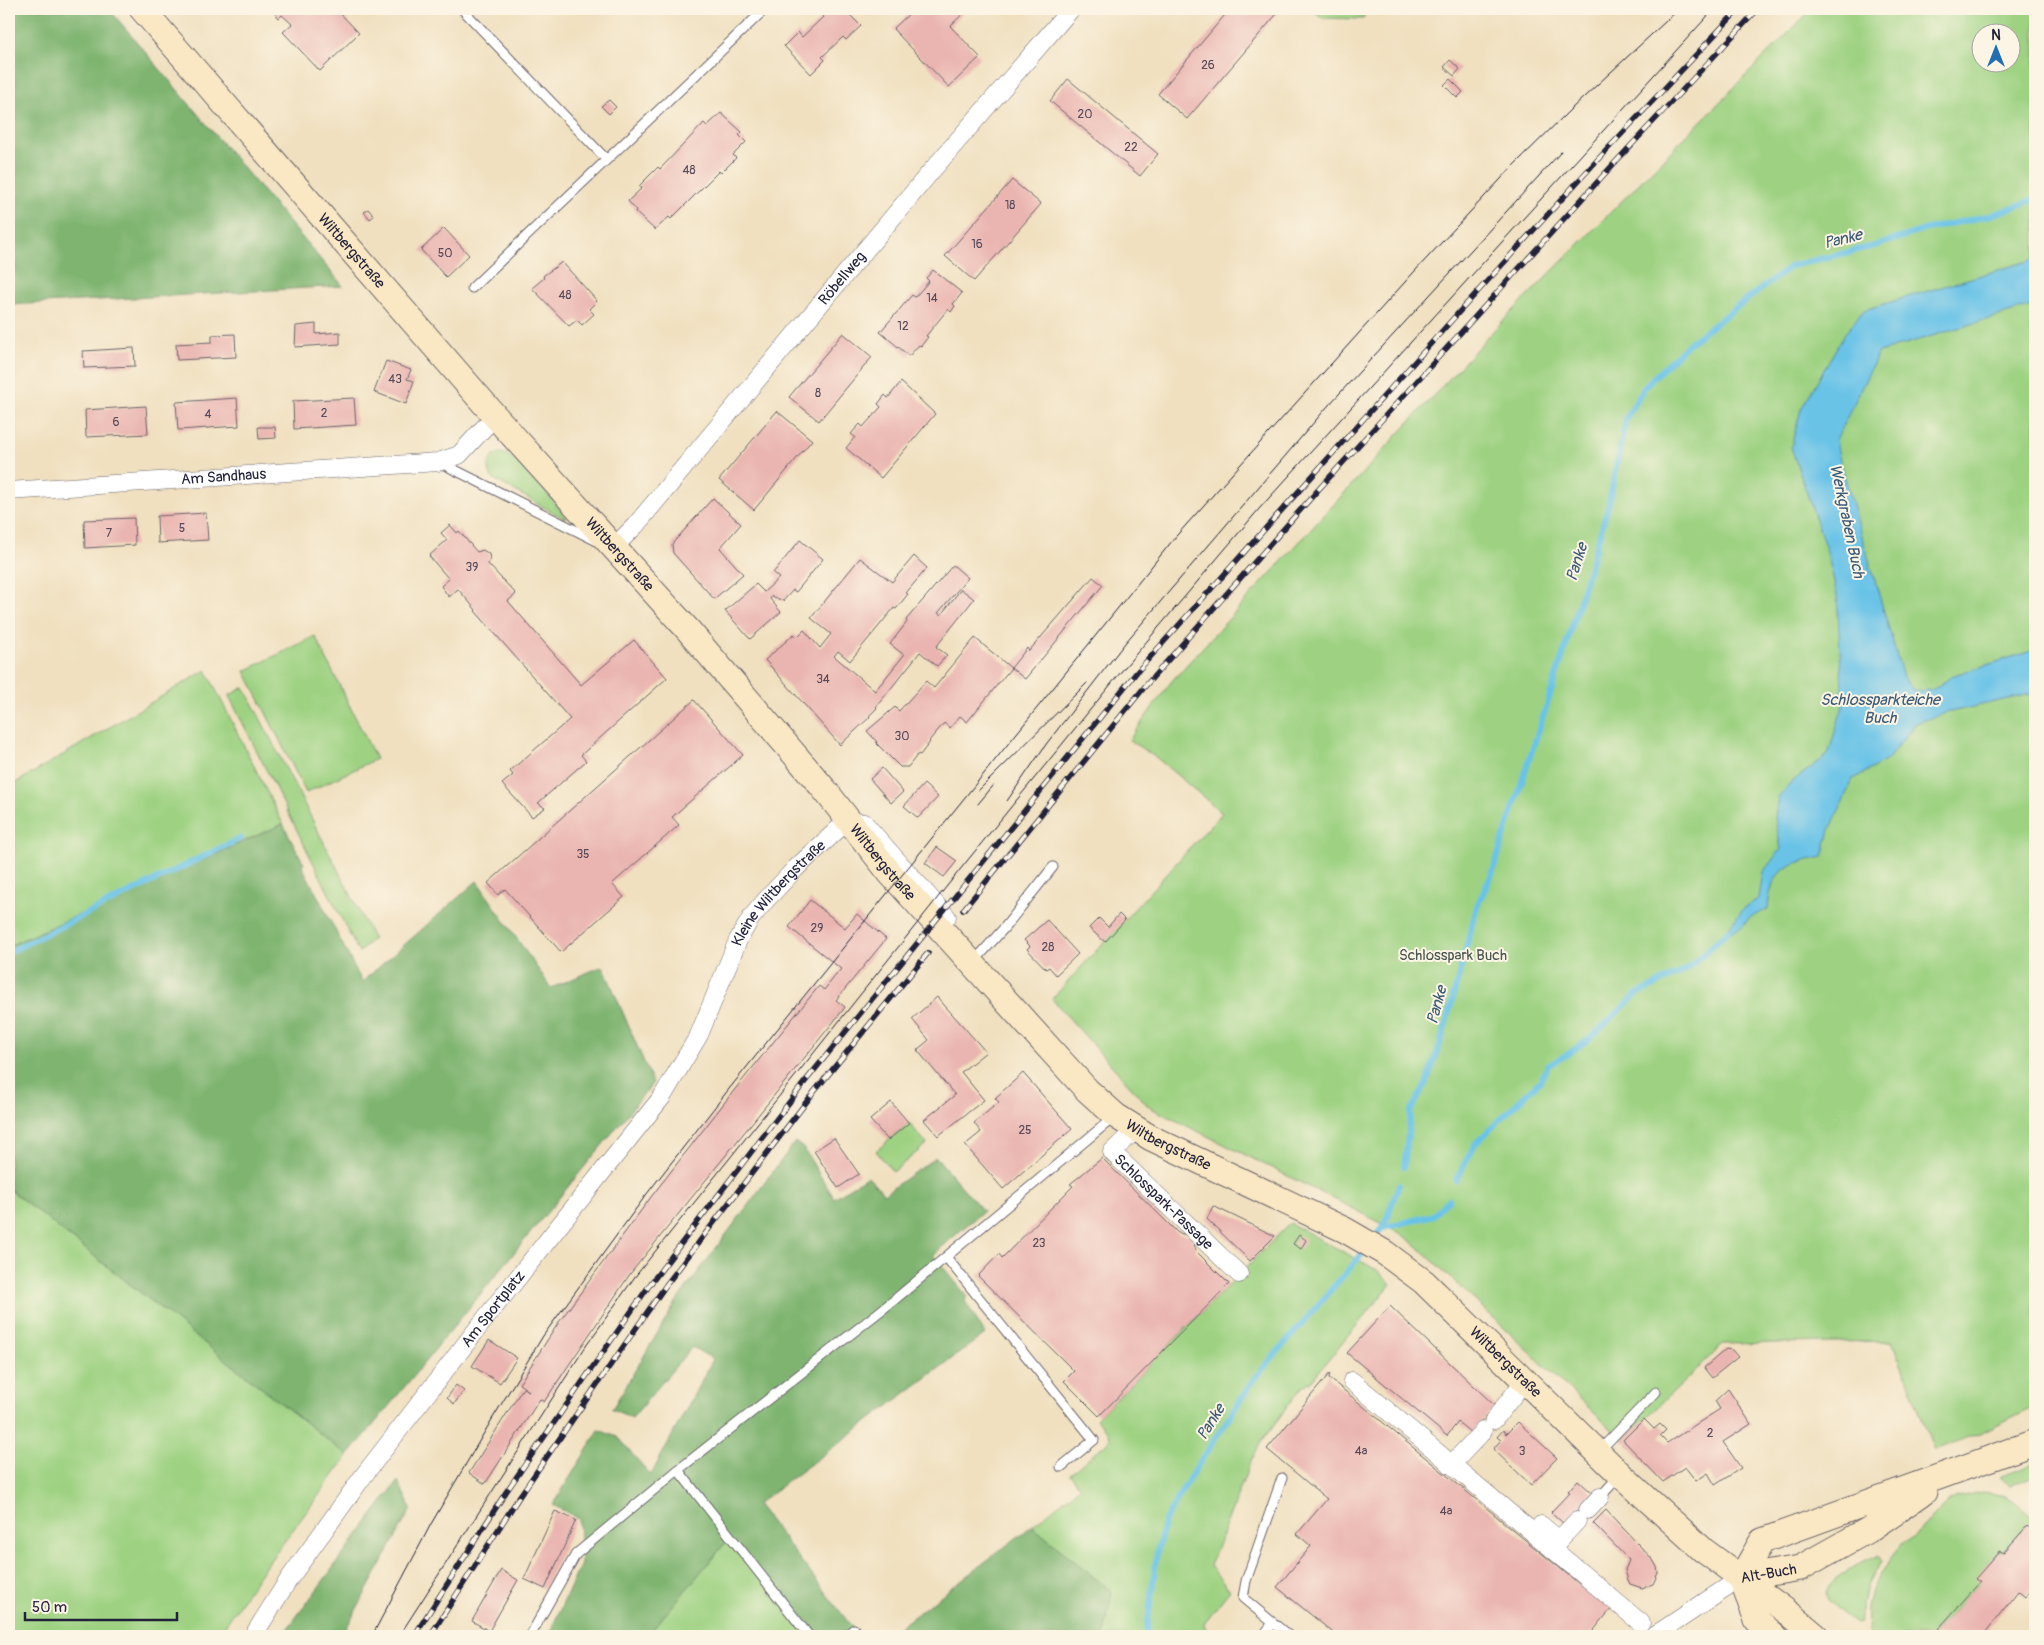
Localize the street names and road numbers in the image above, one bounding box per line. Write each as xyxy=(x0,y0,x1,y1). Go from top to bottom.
street label: Wiltbergstraße xyxy=(314,209,390,293)
street label: Röbellweg xyxy=(814,247,870,309)
street label: Am Sandhaus xyxy=(180,464,267,489)
street label: Wiltbergstraße xyxy=(581,513,659,596)
street label: Wiltbergstraße xyxy=(846,820,920,905)
street label: Kleine Wiltbergstraße xyxy=(727,836,830,949)
street label: Wiltbergstraße xyxy=(1122,1115,1215,1175)
street label: Schlosspark-Passage xyxy=(1110,1150,1218,1254)
street label: Am Sportplatz xyxy=(457,1267,529,1351)
street label: Wiltbergstraße xyxy=(1466,1322,1546,1402)
street label: Alt-Buch xyxy=(1739,1559,1798,1587)

